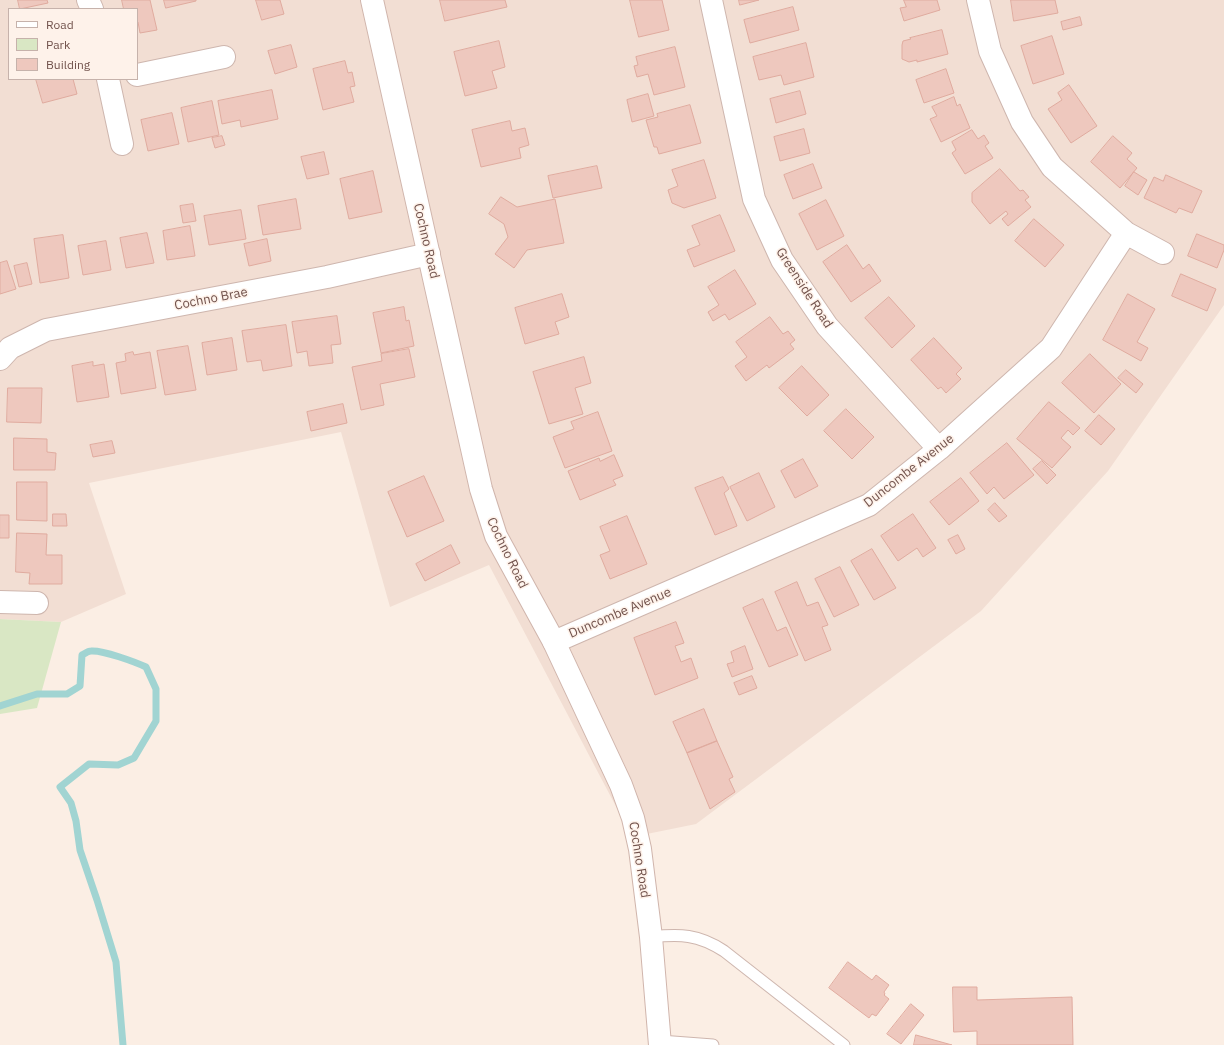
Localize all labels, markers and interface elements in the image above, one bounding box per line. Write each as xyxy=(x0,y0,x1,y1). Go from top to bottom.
legend xyxy=(8,8,138,80)
text: Road xyxy=(46,17,74,32)
text: Park xyxy=(46,37,70,52)
text: Building xyxy=(46,57,90,72)
street label: Cochno Road xyxy=(410,202,442,280)
street label: Greenside Road xyxy=(772,245,836,331)
street label: Cochno Brae xyxy=(173,284,249,314)
street label: Duncombe Avenue xyxy=(861,431,957,511)
street label: Cochno Road xyxy=(483,515,531,591)
street label: Duncombe Avenue xyxy=(566,584,674,642)
street label: Cochno Road xyxy=(625,821,653,899)

